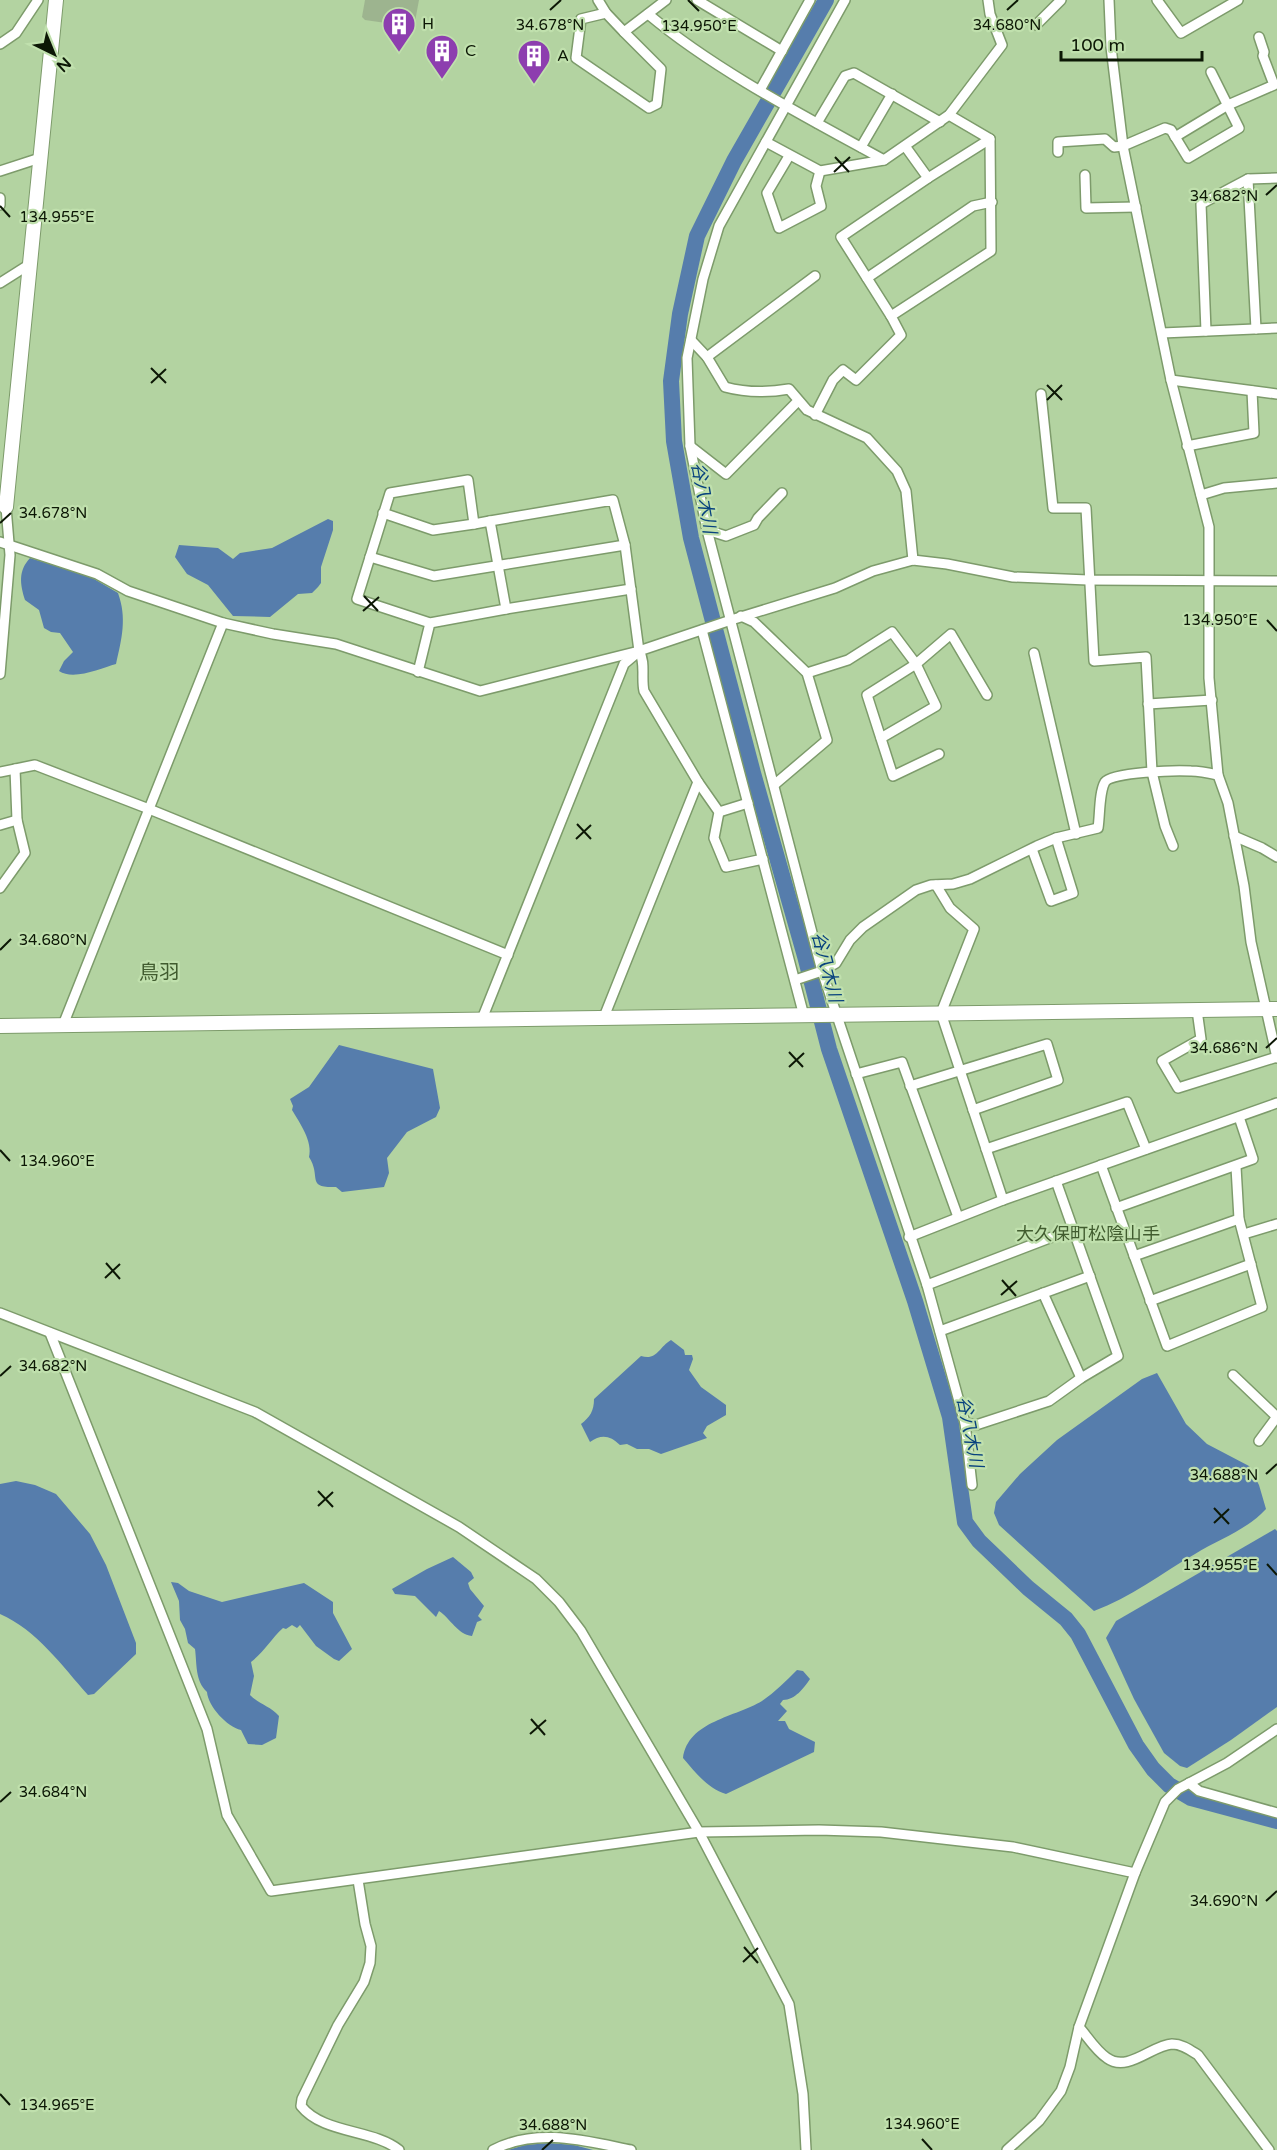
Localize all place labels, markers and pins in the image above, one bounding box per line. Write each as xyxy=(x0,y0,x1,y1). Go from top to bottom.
building icon: H xyxy=(381,6,417,53)
place label: H xyxy=(422,14,434,34)
building icon: C xyxy=(424,33,460,80)
building icon: A xyxy=(516,38,552,85)
place label: C xyxy=(465,41,476,61)
place label: A xyxy=(557,46,569,66)

